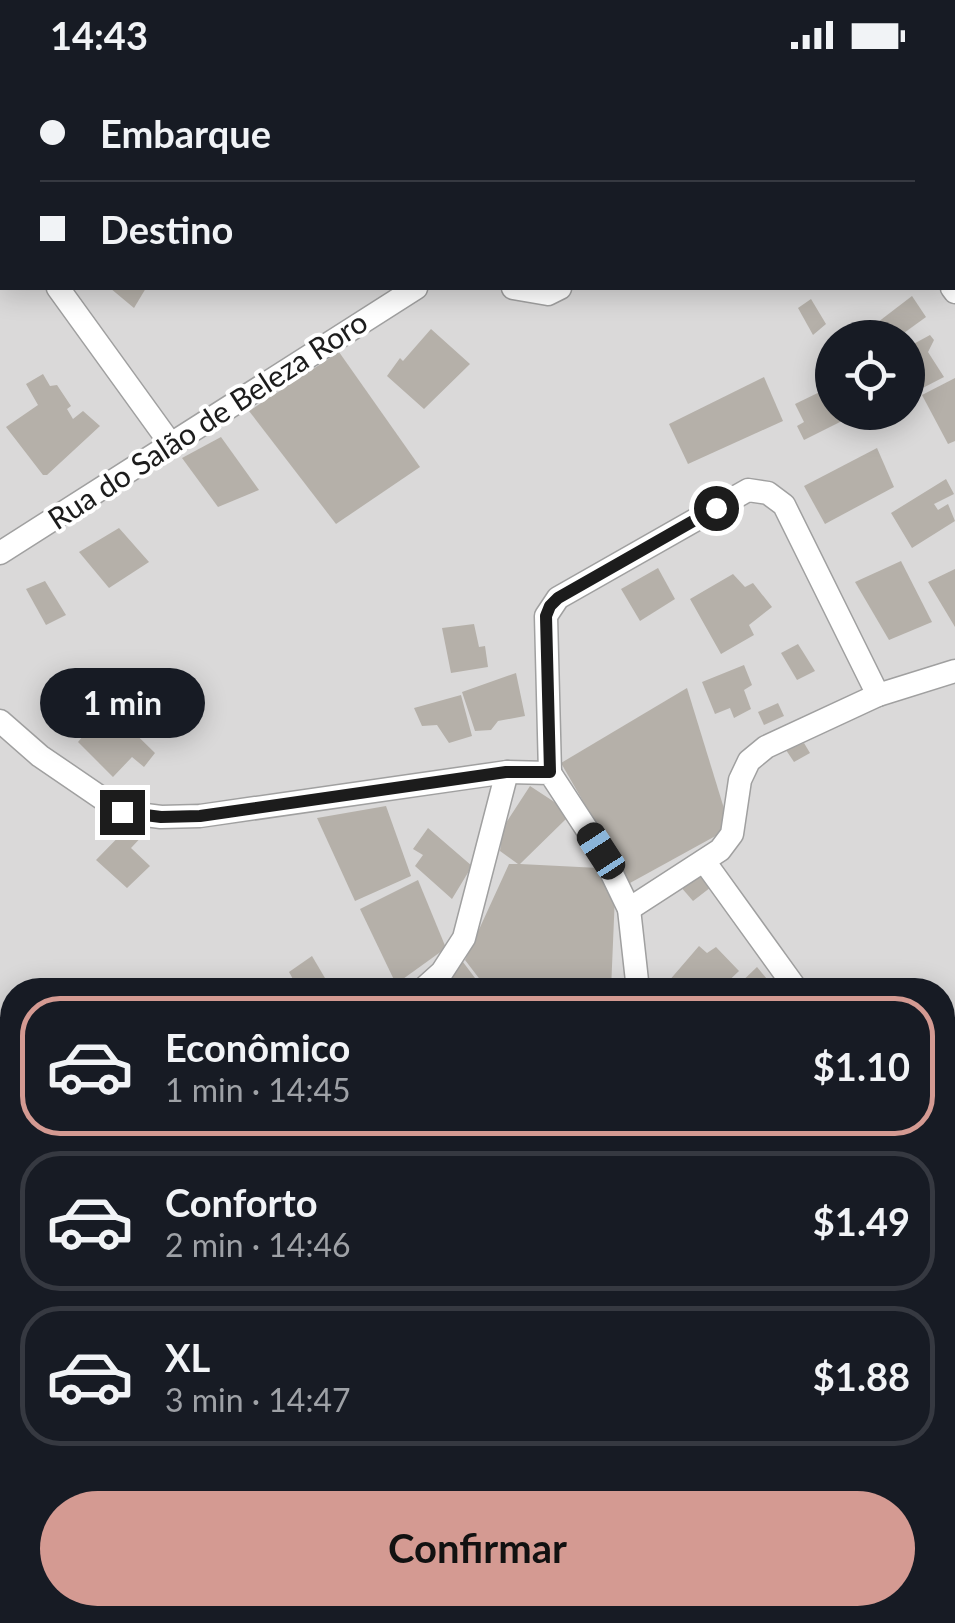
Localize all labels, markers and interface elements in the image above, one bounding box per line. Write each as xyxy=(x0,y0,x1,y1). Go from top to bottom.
text: 14:43 xyxy=(50,12,148,58)
text: Embarque xyxy=(100,110,271,156)
text: Destino xyxy=(100,206,233,252)
street label: Rua do Salão de Beleza Roro xyxy=(41,303,373,536)
map controls xyxy=(815,320,925,430)
button: locate xyxy=(815,320,925,430)
route start xyxy=(694,486,739,531)
callout: 1 min xyxy=(39,667,204,737)
text: 1 min xyxy=(83,683,162,722)
route end xyxy=(100,790,145,835)
car xyxy=(572,818,630,884)
icon: car xyxy=(45,1021,135,1111)
text: Econômico xyxy=(165,1024,350,1070)
text: $1.10 xyxy=(813,1043,910,1089)
text: 1 min · 14:45 xyxy=(165,1070,351,1109)
icon: car xyxy=(45,1176,135,1266)
text: Conforto xyxy=(165,1179,318,1225)
text: $1.49 xyxy=(813,1198,910,1244)
text: 2 min · 14:46 xyxy=(165,1225,351,1264)
icon: car xyxy=(45,1331,135,1421)
text: XL xyxy=(165,1334,210,1380)
text: $1.88 xyxy=(813,1353,910,1399)
text: 3 min · 14:47 xyxy=(165,1380,351,1419)
button: Confirmar xyxy=(40,1491,915,1606)

